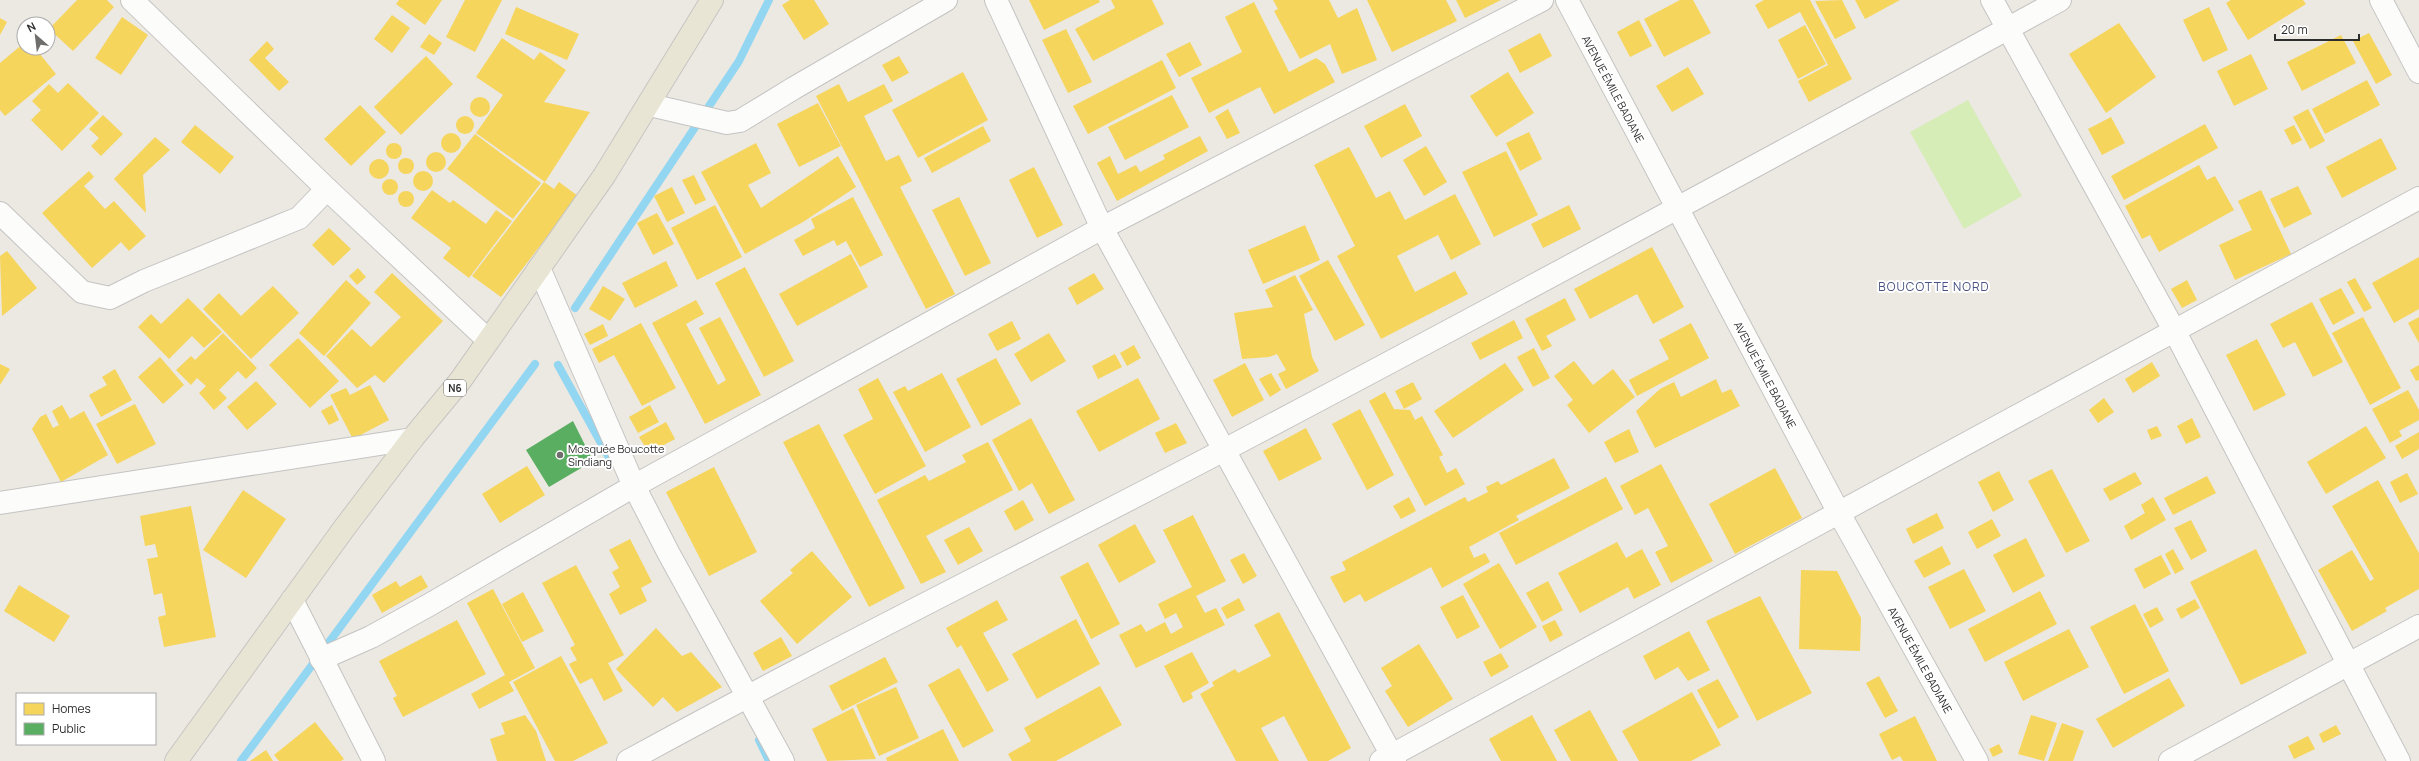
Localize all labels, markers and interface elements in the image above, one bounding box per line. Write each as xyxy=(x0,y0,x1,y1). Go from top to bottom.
north arrow xyxy=(16,16,56,56)
scale bar xyxy=(2275,16,2359,42)
text: N xyxy=(24,18,38,35)
text: 20 m xyxy=(2281,21,2308,38)
street label: AVENUE ÉMILE BADIANE xyxy=(1579,33,1648,145)
district label: BOUCOTTE NORD xyxy=(1878,278,1990,295)
street label: AVENUE ÉMILE BADIANE xyxy=(1731,319,1800,431)
road number: N6 xyxy=(444,380,466,396)
place label: Mosquée Boucotte Sindiang xyxy=(568,441,665,469)
marker: Mosquée Boucotte Sindiang xyxy=(555,450,565,460)
street label: AVENUE ÉMILE BADIANE xyxy=(1885,604,1956,716)
legend xyxy=(16,693,156,745)
text: Homes xyxy=(52,700,91,717)
text: Public xyxy=(52,720,86,737)

